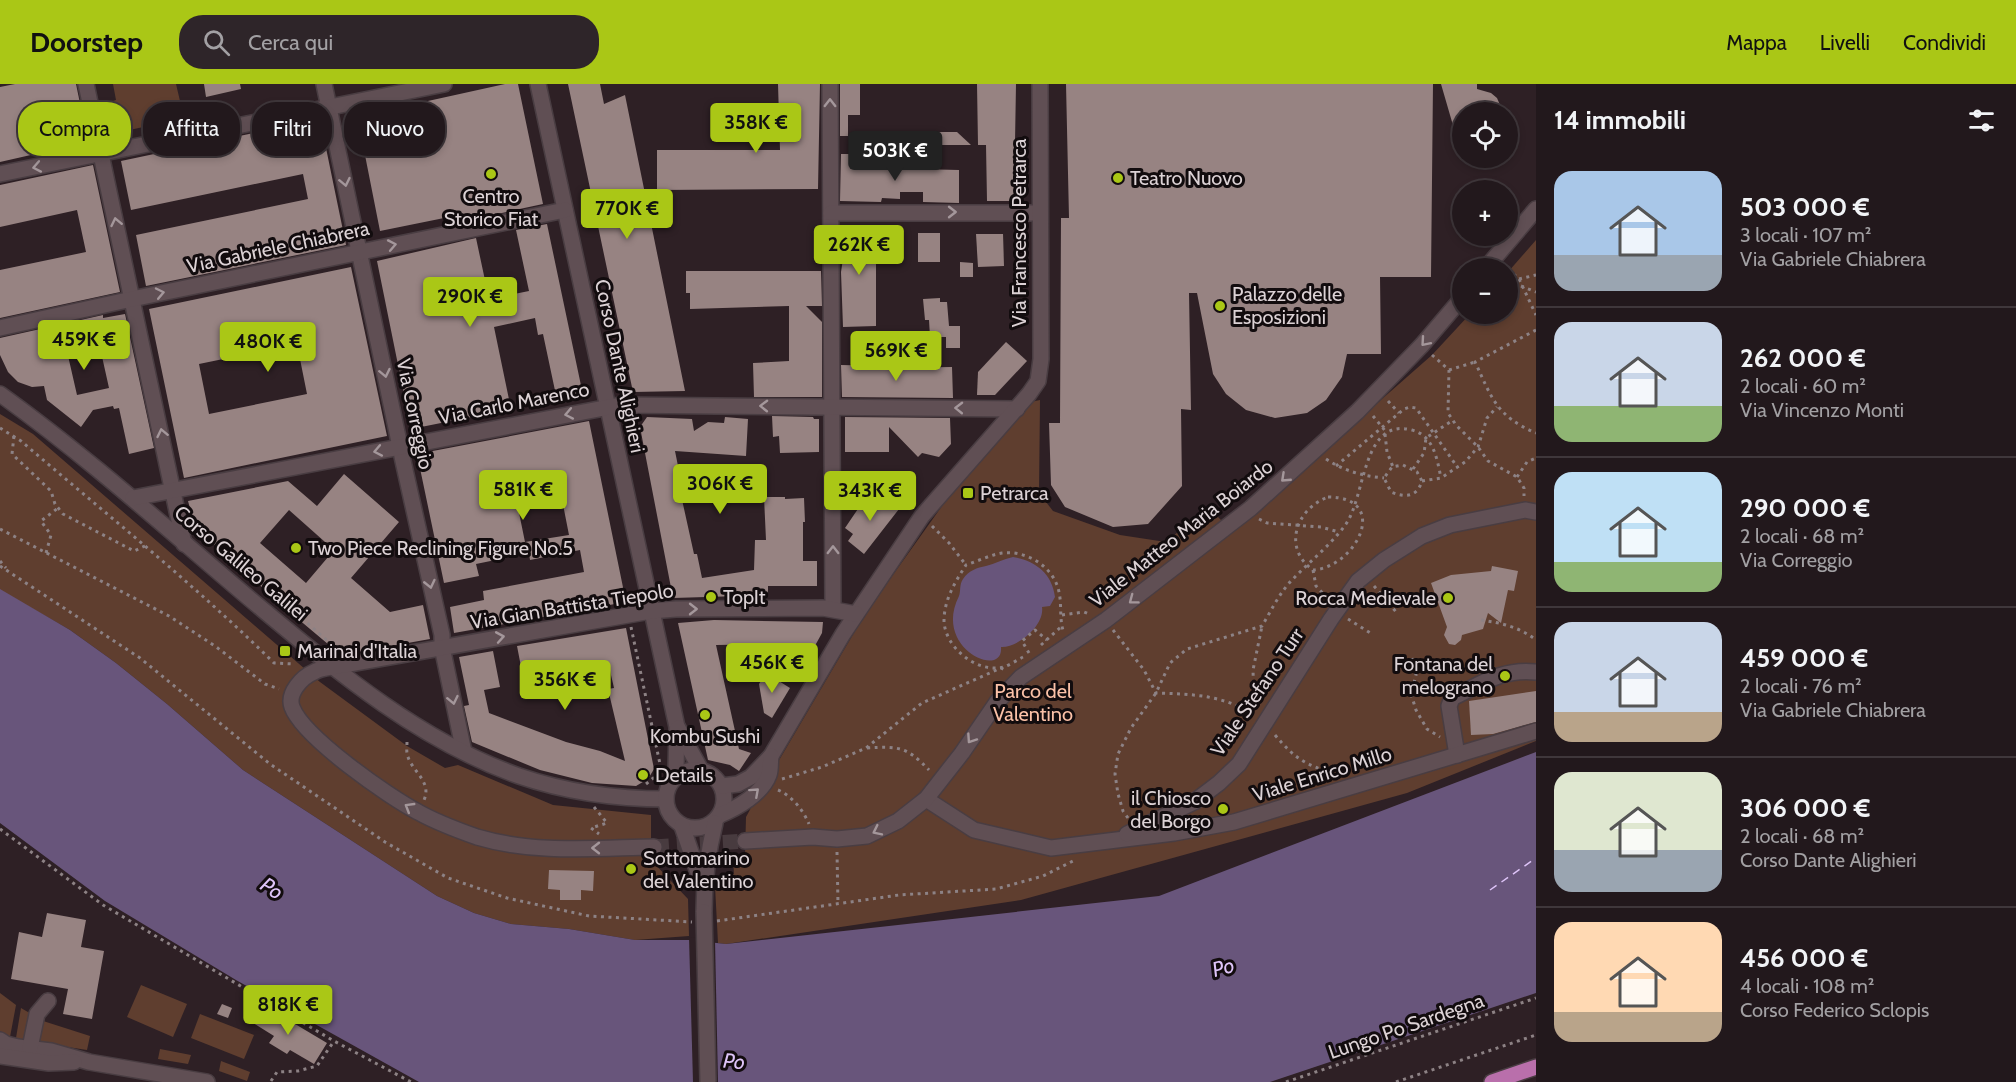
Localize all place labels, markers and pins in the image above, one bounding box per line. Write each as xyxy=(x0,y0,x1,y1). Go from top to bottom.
pin: 358K € xyxy=(707,103,805,154)
pin: 503K € xyxy=(846,131,944,182)
place label: Teatro Nuovo xyxy=(1130,166,1243,190)
marker: Centro Storico Fiat xyxy=(484,167,498,181)
marker: Teatro Nuovo xyxy=(1111,171,1125,185)
place label: Centro Storico Fiat xyxy=(444,184,539,231)
pin: 770K € xyxy=(578,189,676,240)
pin: 262K € xyxy=(810,225,908,276)
pin: 290K € xyxy=(421,277,519,328)
place label: Palazzo delle Esposizioni xyxy=(1232,282,1342,329)
marker: Palazzo delle Esposizioni xyxy=(1213,299,1227,313)
pin: 459K € xyxy=(35,320,133,371)
pin: 480K € xyxy=(219,322,317,373)
pin: 569K € xyxy=(847,331,945,382)
pin: 306K € xyxy=(671,464,769,515)
pin: 581K € xyxy=(474,470,572,521)
pin: 343K € xyxy=(821,471,919,522)
place label: Petrarca xyxy=(980,481,1049,505)
marker: Petrarca xyxy=(961,486,975,500)
place label: Two Piece Reclining Figure No.5 xyxy=(308,536,573,560)
marker: Two Piece Reclining Figure No.5 xyxy=(289,541,303,555)
place label: TopIt xyxy=(723,585,766,609)
place label: Rocca Medievale xyxy=(1295,586,1436,610)
marker: TopIt xyxy=(704,590,718,604)
marker: Rocca Medievale xyxy=(1441,591,1455,605)
place label: Marinai d'Italia xyxy=(297,639,418,663)
pin: 456K € xyxy=(723,643,821,694)
marker: Marinai d'Italia xyxy=(278,644,292,658)
place label: Fontana del melograno xyxy=(1394,652,1493,699)
pin: 356K € xyxy=(516,660,614,711)
marker: Fontana del melograno xyxy=(1498,669,1512,683)
marker: Kombu Sushi xyxy=(698,708,712,722)
place label: Kombu Sushi xyxy=(650,724,760,748)
place label: Details xyxy=(655,763,713,787)
marker: Details xyxy=(636,768,650,782)
place label: il Chiosco del Borgo xyxy=(1130,786,1211,833)
marker: il Chiosco del Borgo xyxy=(1216,802,1230,816)
place label: Sottomarino del Valentino xyxy=(643,846,754,893)
marker: Sottomarino del Valentino xyxy=(624,862,638,876)
pin: 818K € xyxy=(239,985,337,1036)

